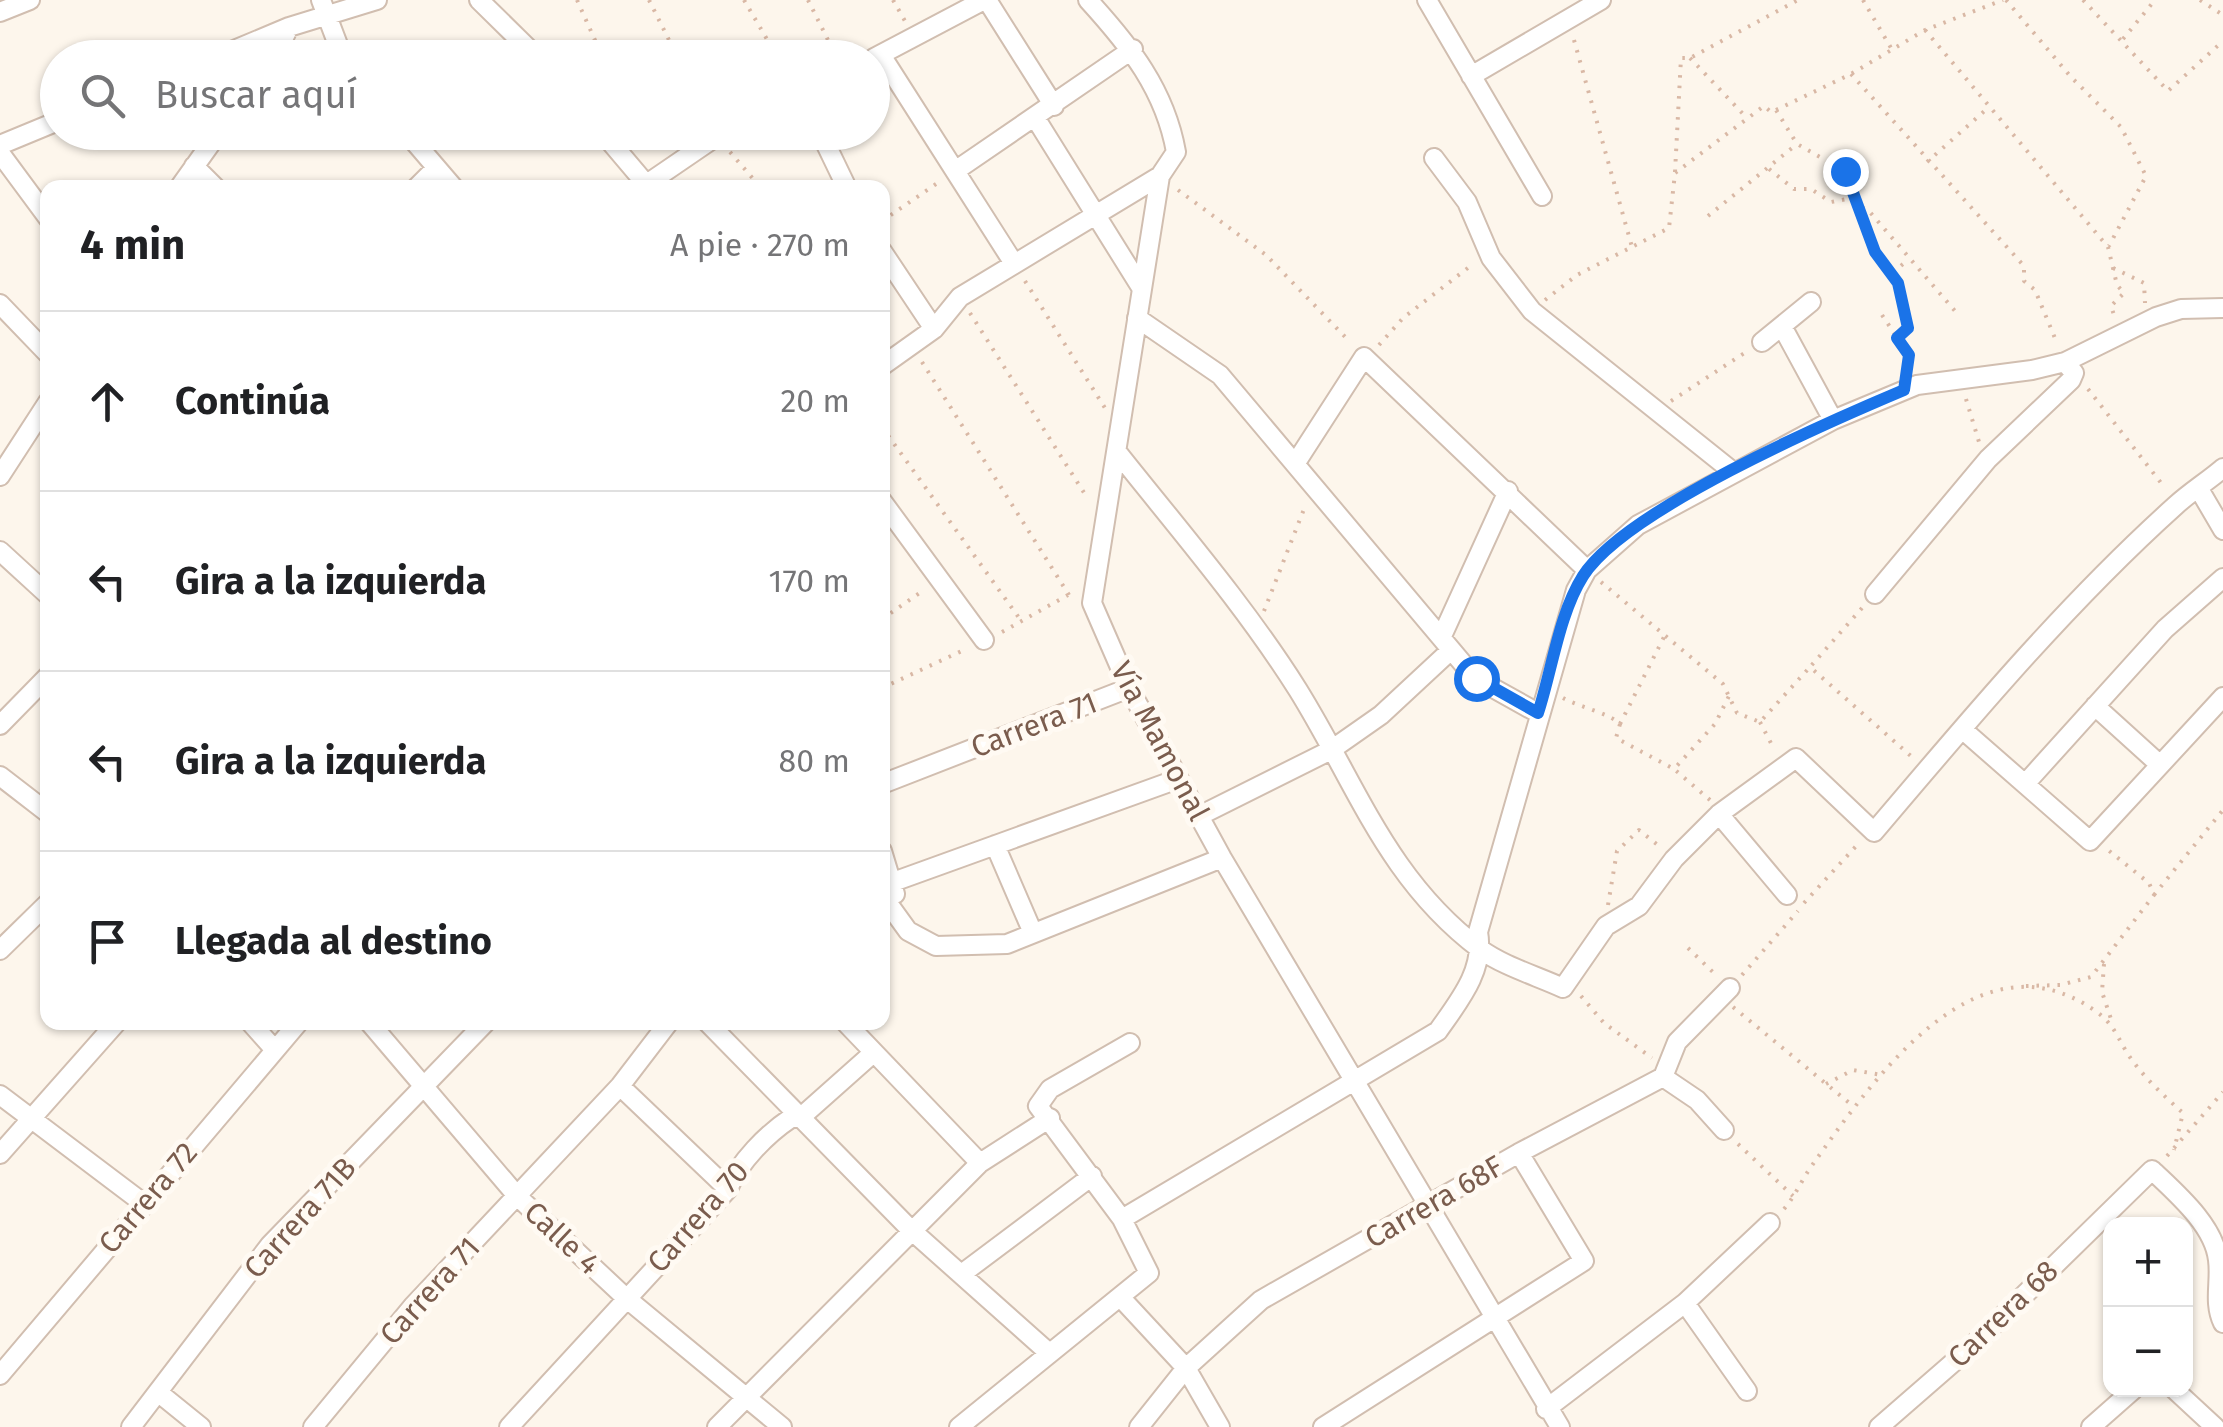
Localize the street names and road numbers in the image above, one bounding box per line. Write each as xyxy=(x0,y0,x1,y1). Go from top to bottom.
street label: Vía Mamonal xyxy=(1103,655,1217,827)
street label: Carrera 71 xyxy=(966,685,1102,765)
street label: Carrera 72 xyxy=(91,1135,205,1261)
street label: Carrera 68F xyxy=(1359,1148,1509,1256)
street label: Carrera 71B xyxy=(236,1150,364,1286)
street label: Carrera 70 xyxy=(640,1154,756,1280)
street label: Calle 4 xyxy=(517,1194,607,1282)
street label: Carrera 71 xyxy=(372,1230,488,1352)
street label: Carrera 68 xyxy=(1941,1253,2065,1375)

